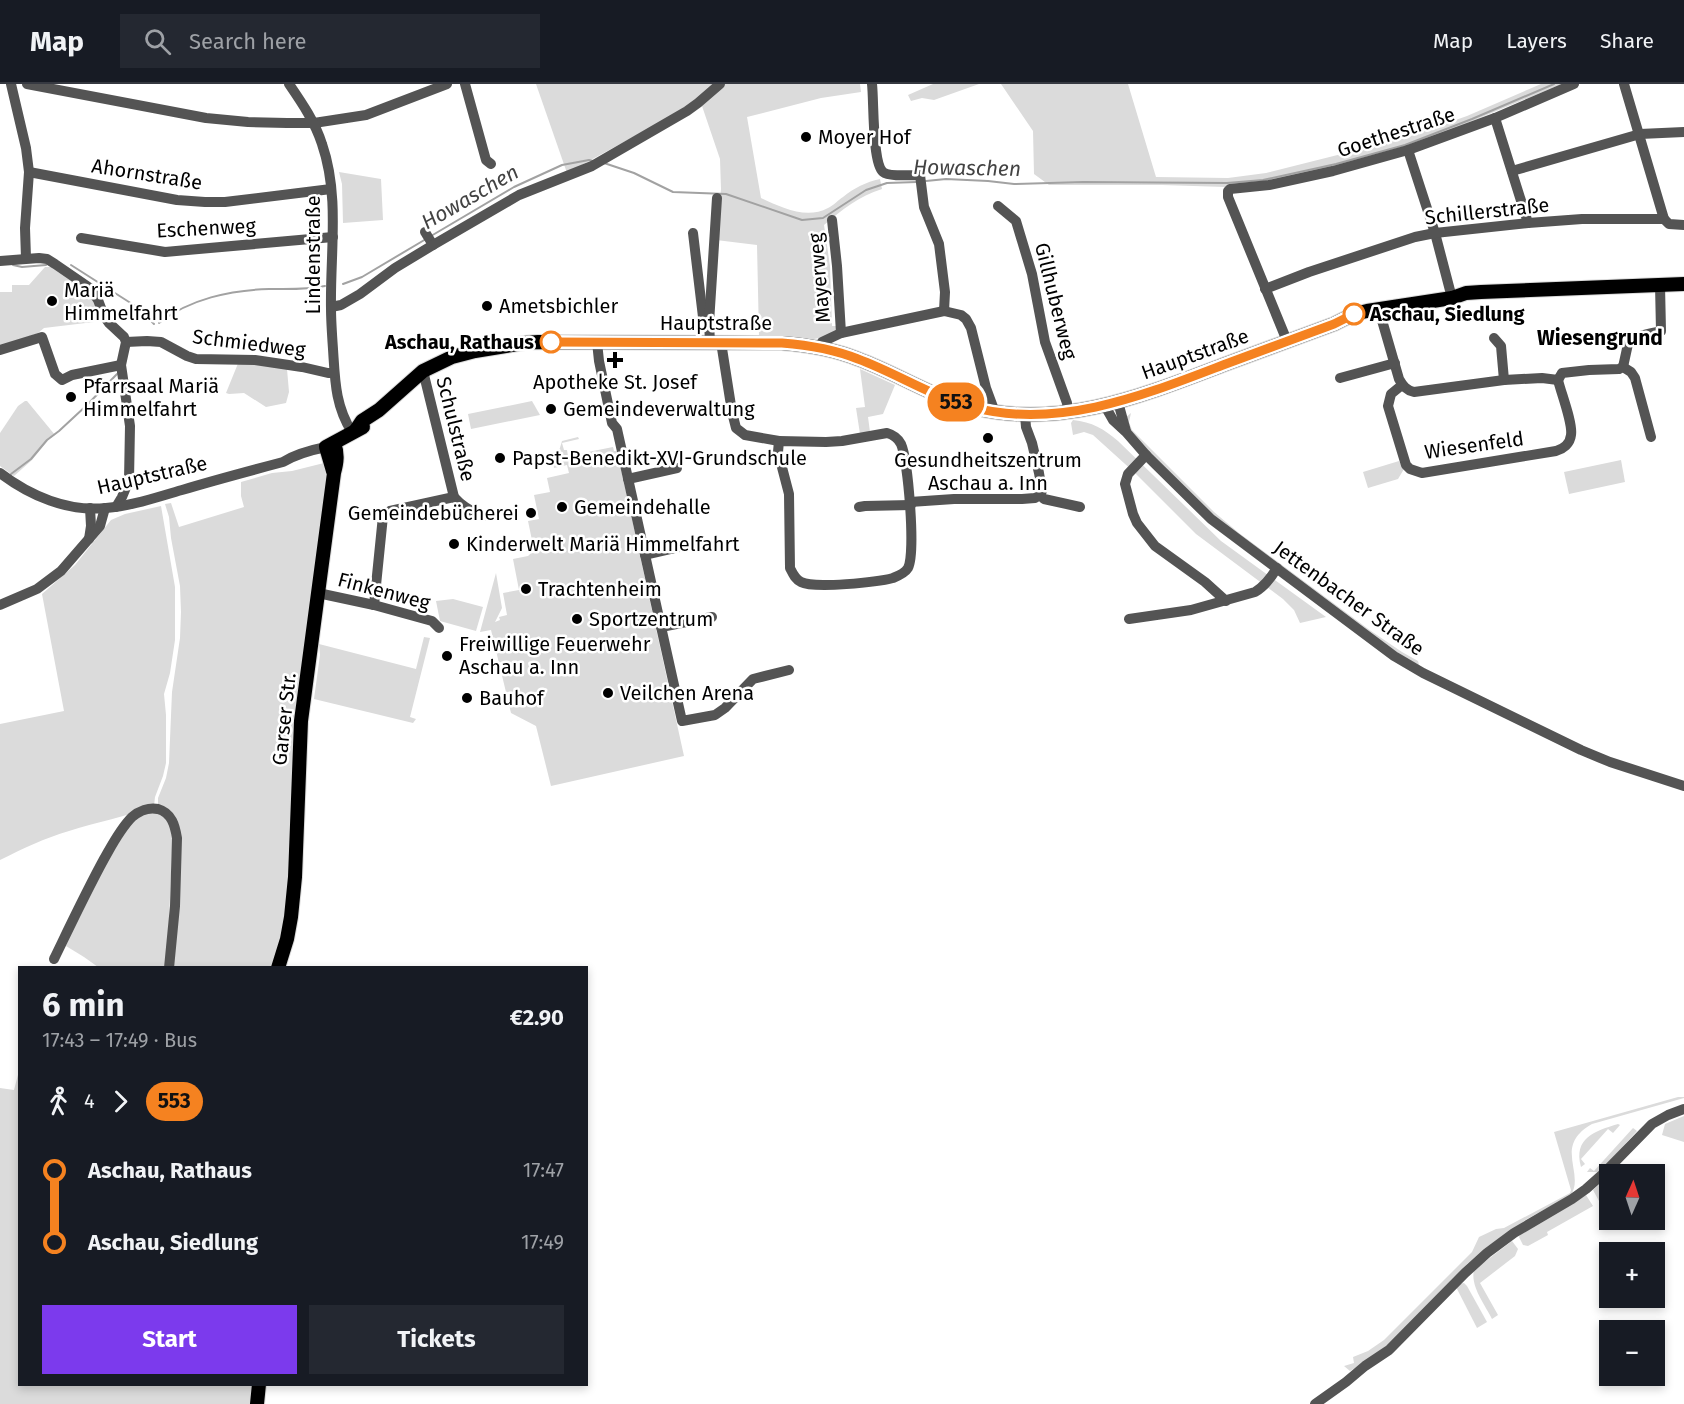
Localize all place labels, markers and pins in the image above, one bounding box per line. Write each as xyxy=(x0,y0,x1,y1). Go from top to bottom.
place label: Moyer Hof xyxy=(818,125,912,149)
marker: Moyer Hof xyxy=(799,130,813,144)
place label: Mariä Himmelfahrt xyxy=(64,278,179,325)
marker: Mariä Himmelfahrt xyxy=(45,294,59,308)
place label: Ametsbichler xyxy=(499,294,619,318)
marker: Ametsbichler xyxy=(480,299,494,313)
place label: Aschau, Siedlung xyxy=(1369,302,1526,326)
marker: Aschau, Siedlung xyxy=(1343,303,1365,325)
place label: Aschau, Rathaus xyxy=(384,330,534,354)
marker: Aschau, Rathaus xyxy=(540,331,562,353)
marker: Apotheke St. Josef xyxy=(608,353,622,367)
place label: Apotheke St. Josef xyxy=(533,370,698,394)
place label: Pfarrsaal Mariä Himmelfahrt xyxy=(83,374,219,421)
marker: Pfarrsaal Mariä Himmelfahrt xyxy=(64,390,78,404)
place label: Gemeindeverwaltung xyxy=(563,397,755,421)
marker: Gemeindeverwaltung xyxy=(544,402,558,416)
marker: Gesundheitszentrum Aschau a. Inn xyxy=(981,431,995,445)
place label: Papst-Benedikt-XVI-Grundschule xyxy=(512,446,807,470)
place label: Gesundheitszentrum Aschau a. Inn xyxy=(894,448,1082,495)
marker: Papst-Benedikt-XVI-Grundschule xyxy=(493,451,507,465)
place label: Gemeindehalle xyxy=(574,495,711,519)
marker: Gemeindehalle xyxy=(555,500,569,514)
place label: Gemeindebücherei xyxy=(348,501,519,525)
marker: Gemeindebücherei xyxy=(524,506,538,520)
place label: Kinderwelt Mariä Himmelfahrt xyxy=(466,532,740,556)
marker: Kinderwelt Mariä Himmelfahrt xyxy=(447,537,461,551)
place label: Trachtenheim xyxy=(538,577,662,601)
marker: Trachtenheim xyxy=(519,582,533,596)
place label: Sportzentrum xyxy=(589,607,713,631)
marker: Sportzentrum xyxy=(570,612,584,626)
place label: Freiwillige Feuerwehr Aschau a. Inn xyxy=(459,632,651,679)
marker: Freiwillige Feuerwehr Aschau a. Inn xyxy=(440,649,454,663)
place label: Veilchen Arena xyxy=(620,681,754,705)
place label: Bauhof xyxy=(479,686,545,710)
marker: Veilchen Arena xyxy=(601,686,615,700)
marker: Bauhof xyxy=(460,691,474,705)

